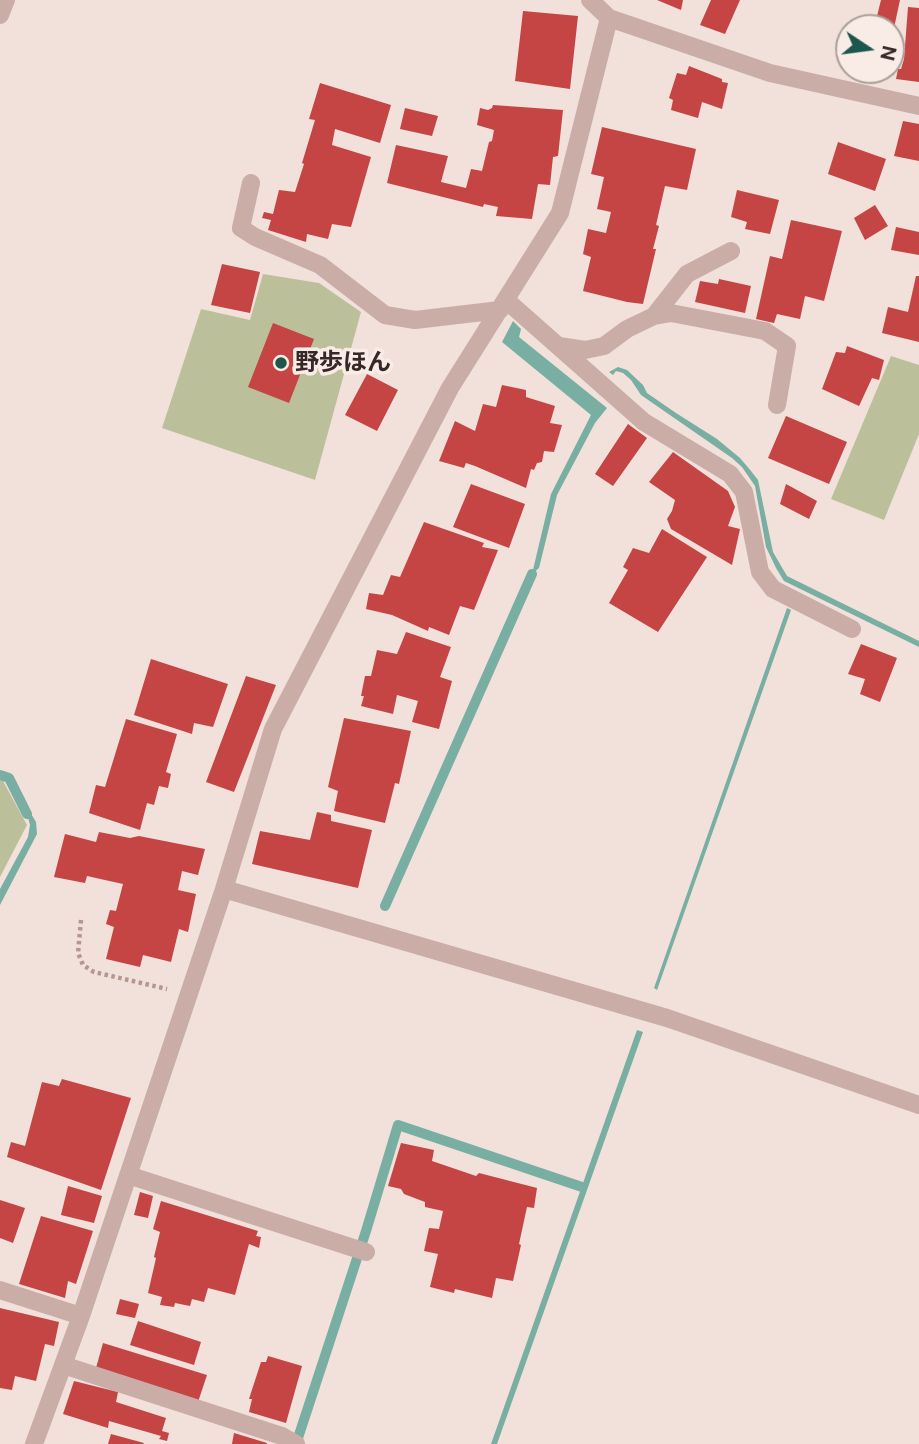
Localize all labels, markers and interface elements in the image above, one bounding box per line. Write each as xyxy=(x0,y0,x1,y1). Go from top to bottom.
north arrow xyxy=(835,14,905,84)
text: N xyxy=(876,44,901,63)
place label: 野歩ほん xyxy=(295,349,391,377)
marker: 野歩ほん xyxy=(273,355,289,371)

